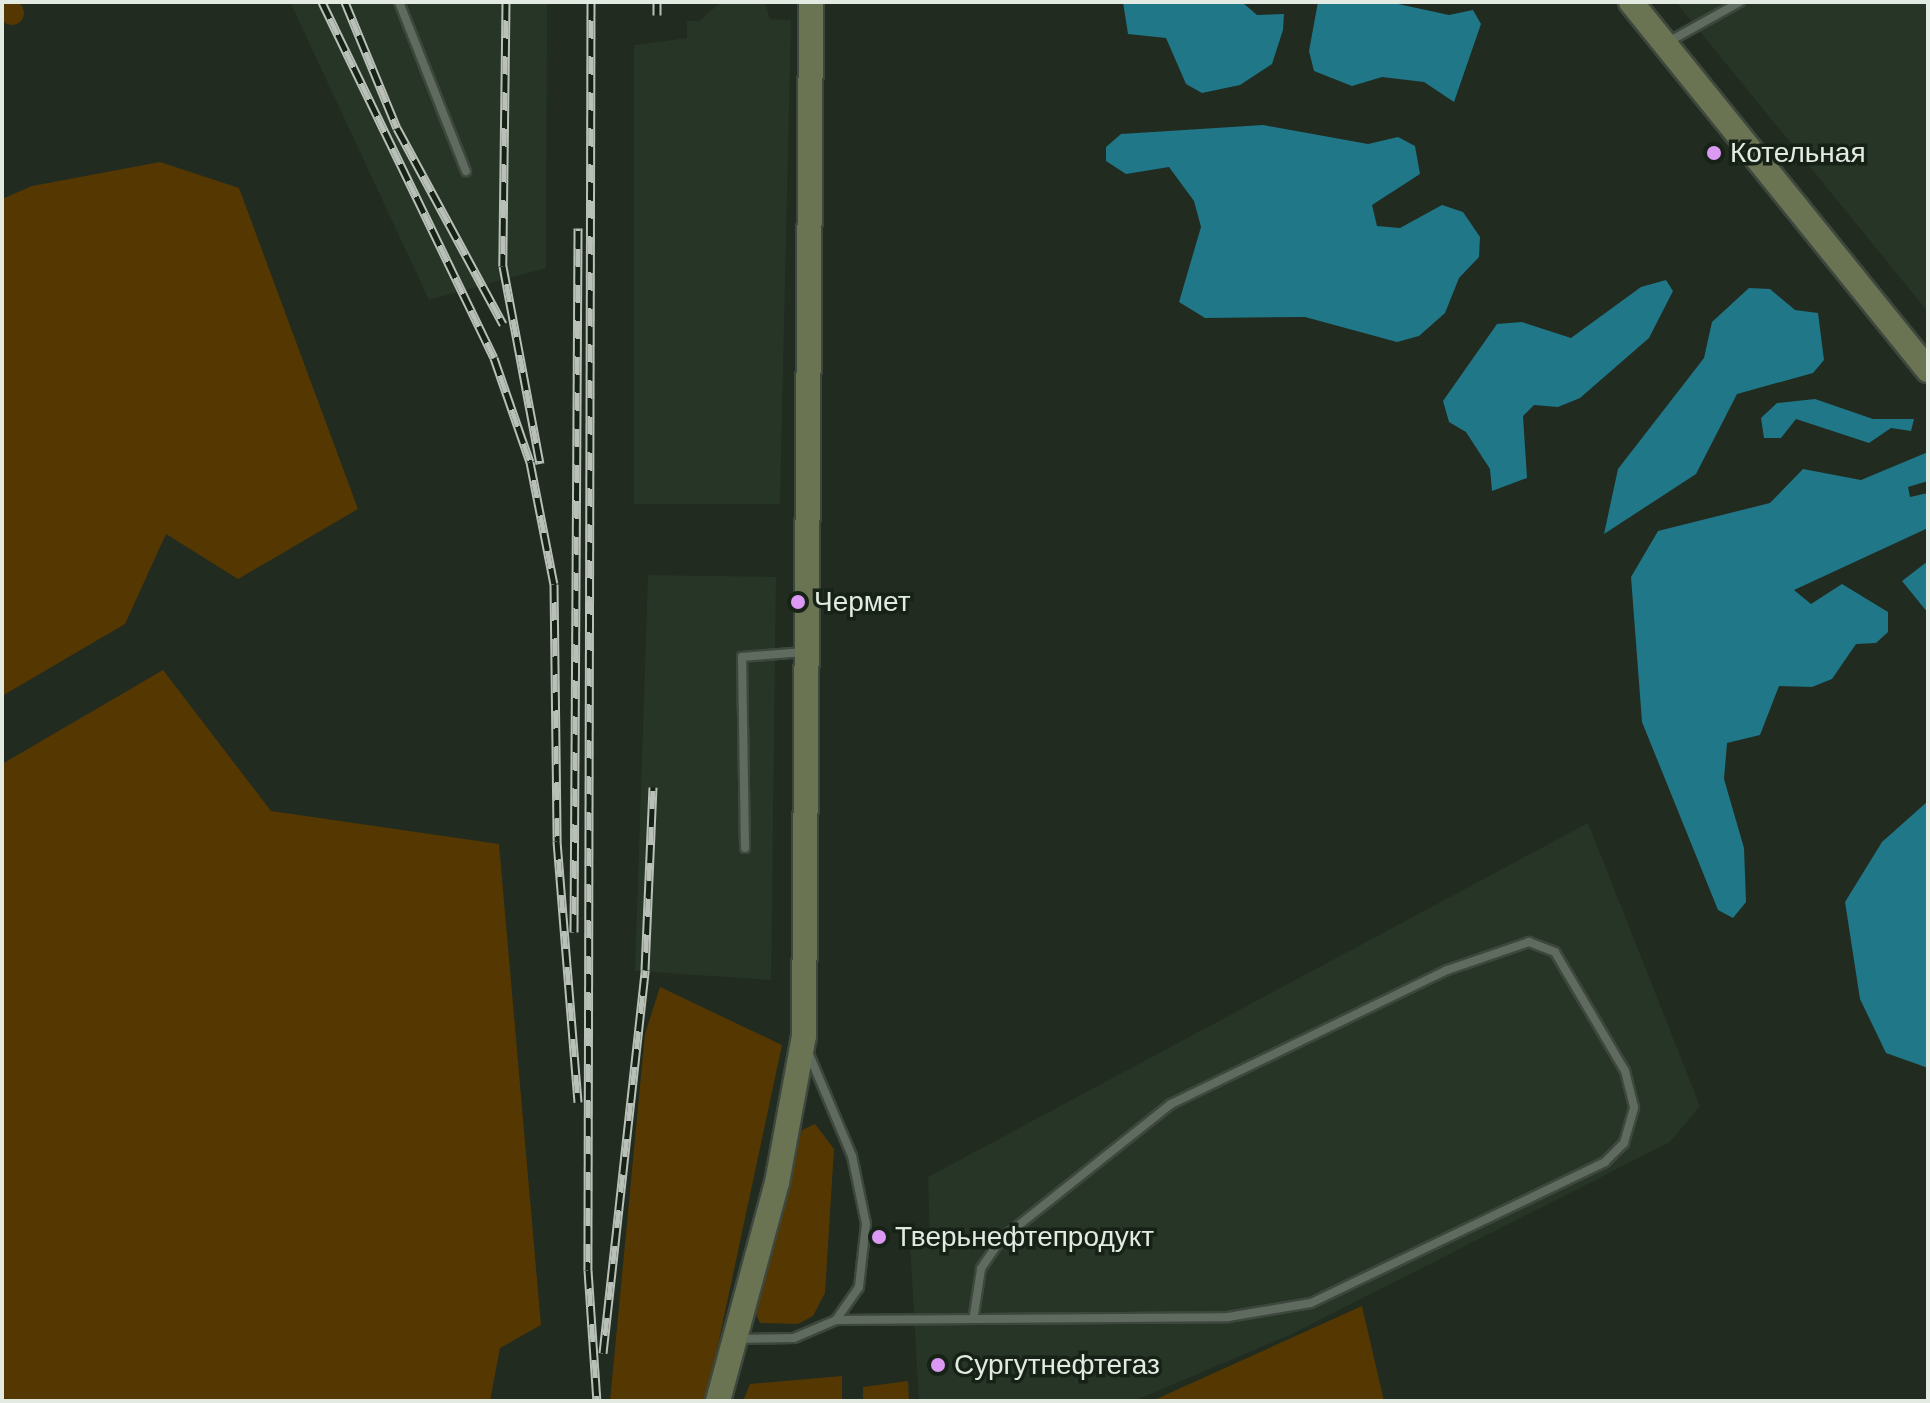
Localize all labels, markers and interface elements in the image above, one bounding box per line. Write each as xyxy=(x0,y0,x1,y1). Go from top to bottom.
place label: Котельная xyxy=(1730,136,1866,170)
marker: Котельная xyxy=(1705,144,1723,162)
place label: Чермет xyxy=(814,585,911,619)
marker: Чермет xyxy=(789,593,807,611)
place label: Тверьнефтепродукт xyxy=(895,1220,1154,1254)
marker: Тверьнефтепродукт xyxy=(870,1228,888,1246)
place label: Сургутнефтегаз xyxy=(954,1348,1160,1382)
marker: Сургутнефтегаз xyxy=(929,1356,947,1374)

